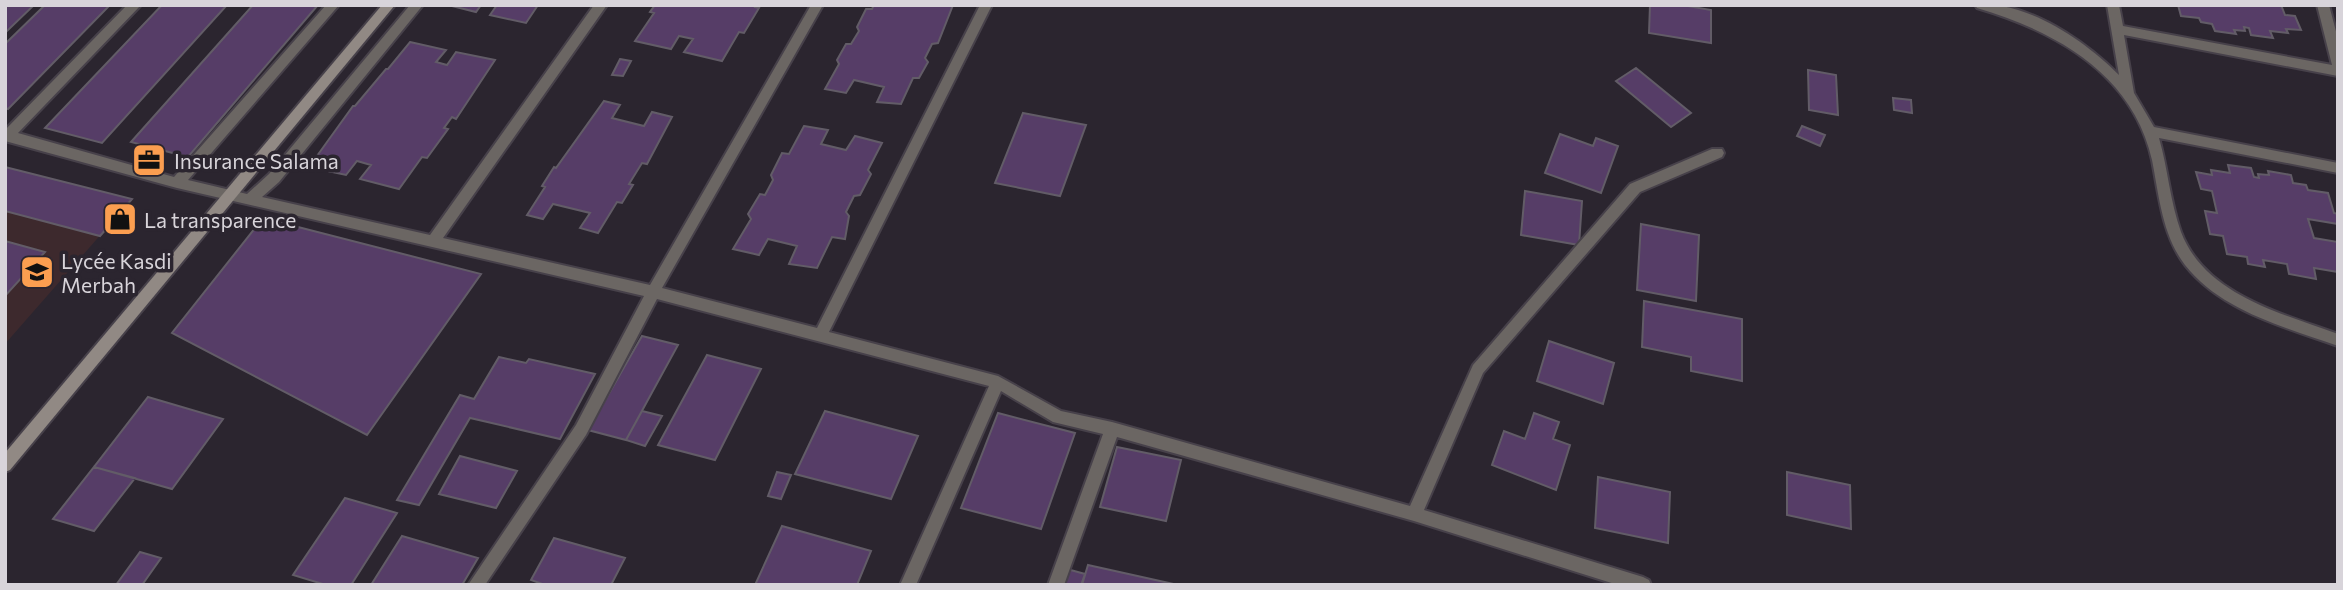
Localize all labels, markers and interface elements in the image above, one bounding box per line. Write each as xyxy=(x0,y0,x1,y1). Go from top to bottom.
office icon: Insurance Salama xyxy=(130,141,168,179)
place label: Insurance Salama xyxy=(174,148,339,173)
shop icon: La transparence xyxy=(101,200,139,238)
place label: La transparence xyxy=(144,207,296,232)
place label: Lycée Kasdi Merbah xyxy=(61,248,172,297)
school or university icon: Lycée Kasdi Merbah xyxy=(18,253,56,291)

